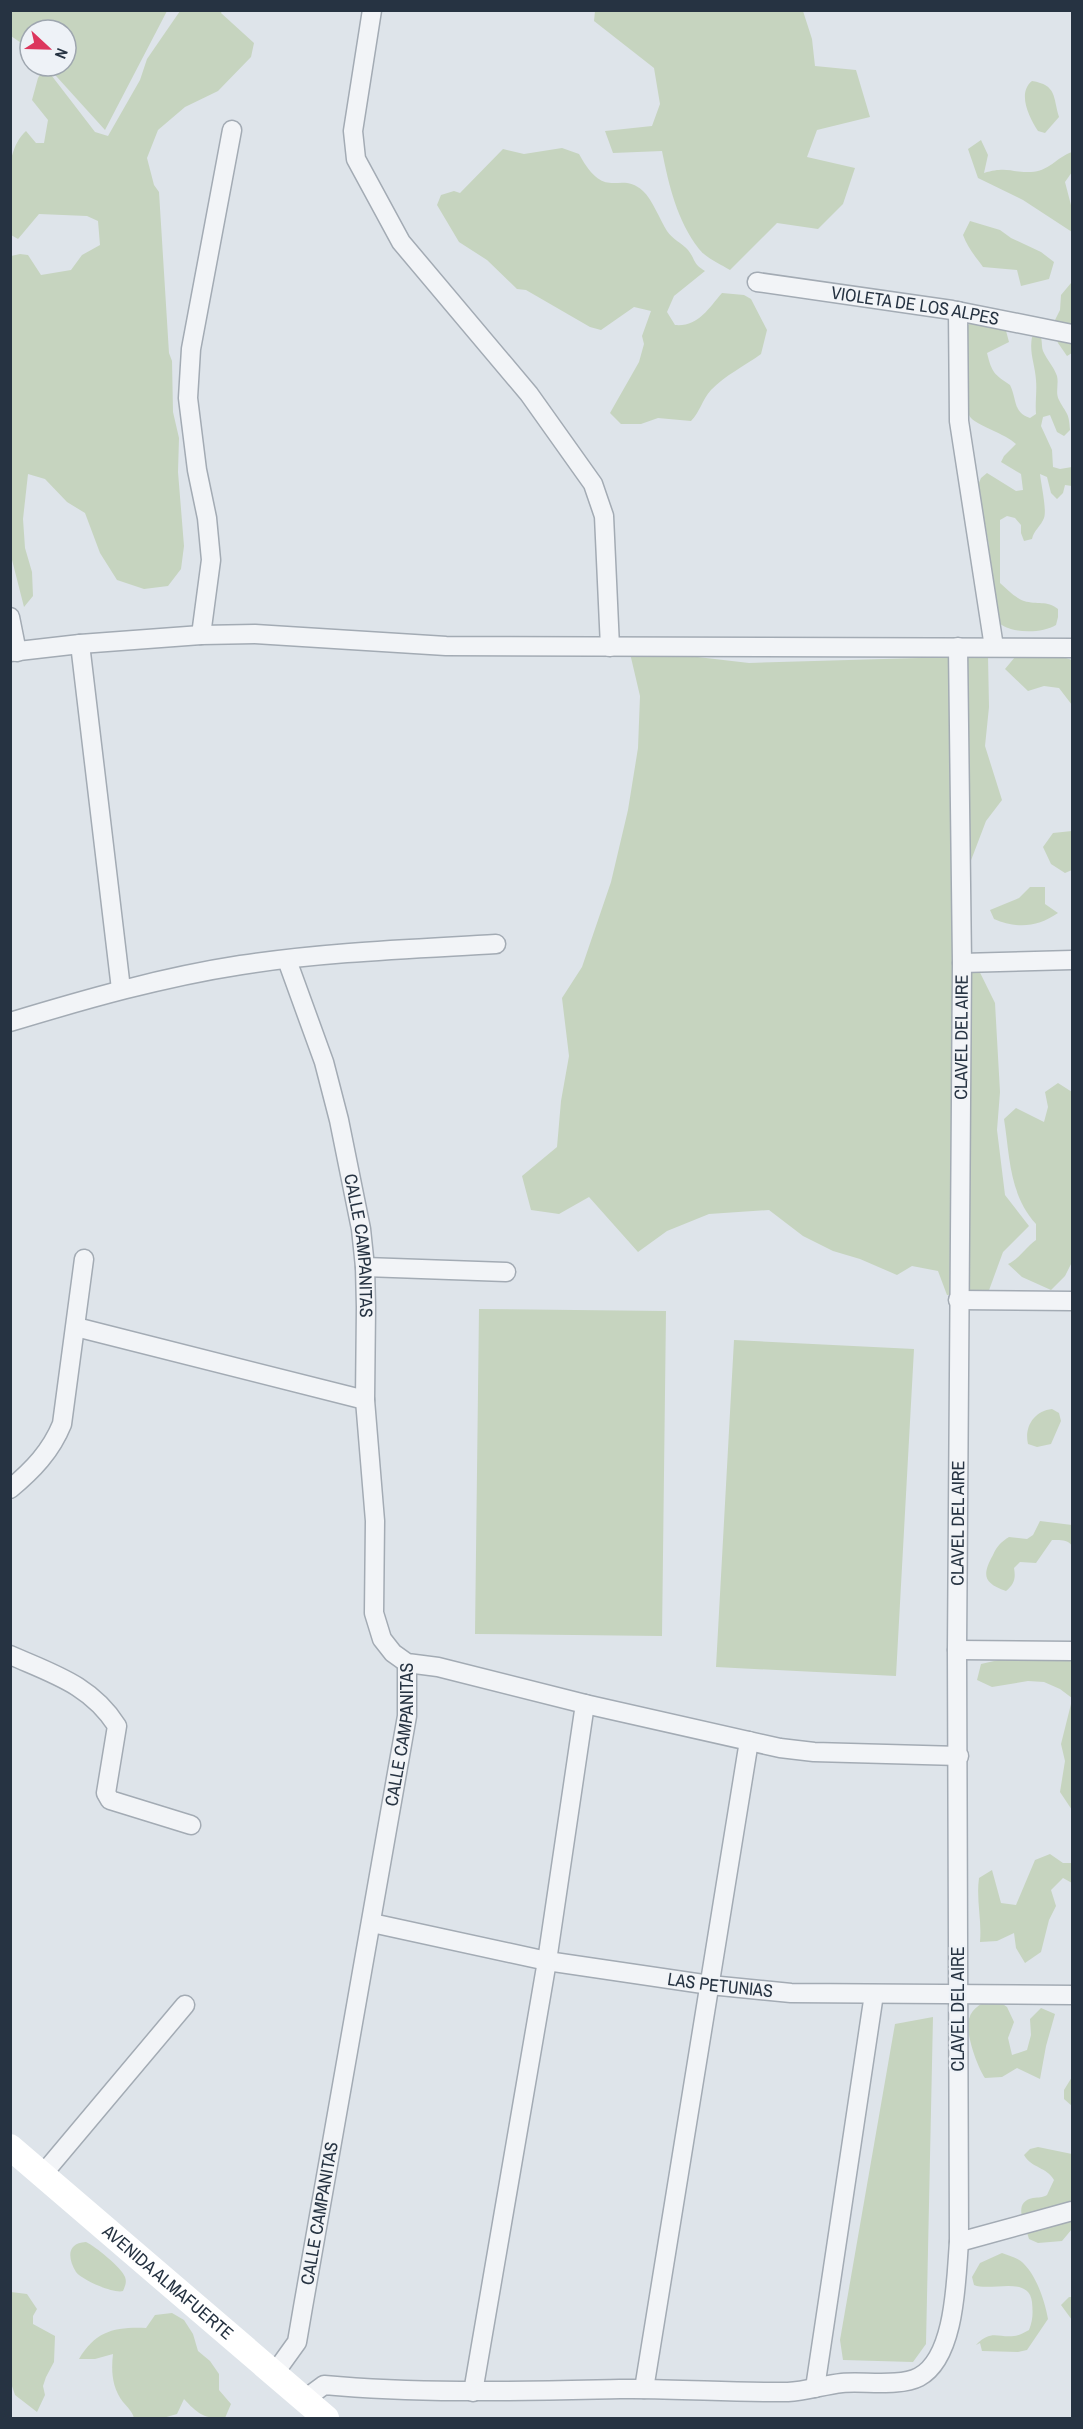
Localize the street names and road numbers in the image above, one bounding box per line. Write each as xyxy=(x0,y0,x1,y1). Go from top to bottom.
street label: VIOLETA DE LOS ALPES xyxy=(830,280,1002,331)
street label: CLAVEL DEL AIRE xyxy=(948,975,974,1100)
street label: CALLE CAMPANITAS xyxy=(338,1172,379,1318)
street label: CLAVEL DEL AIRE xyxy=(944,1460,970,1586)
street label: CALLE CAMPANITAS xyxy=(378,1662,419,1808)
street label: CLAVEL DEL AIRE xyxy=(945,1946,970,2072)
street label: LAS PETUNIAS xyxy=(666,1966,774,2003)
street label: CALLE CAMPANITAS xyxy=(294,2140,344,2287)
street label: AVENIDA ALMAFUERTE xyxy=(97,2218,239,2345)

